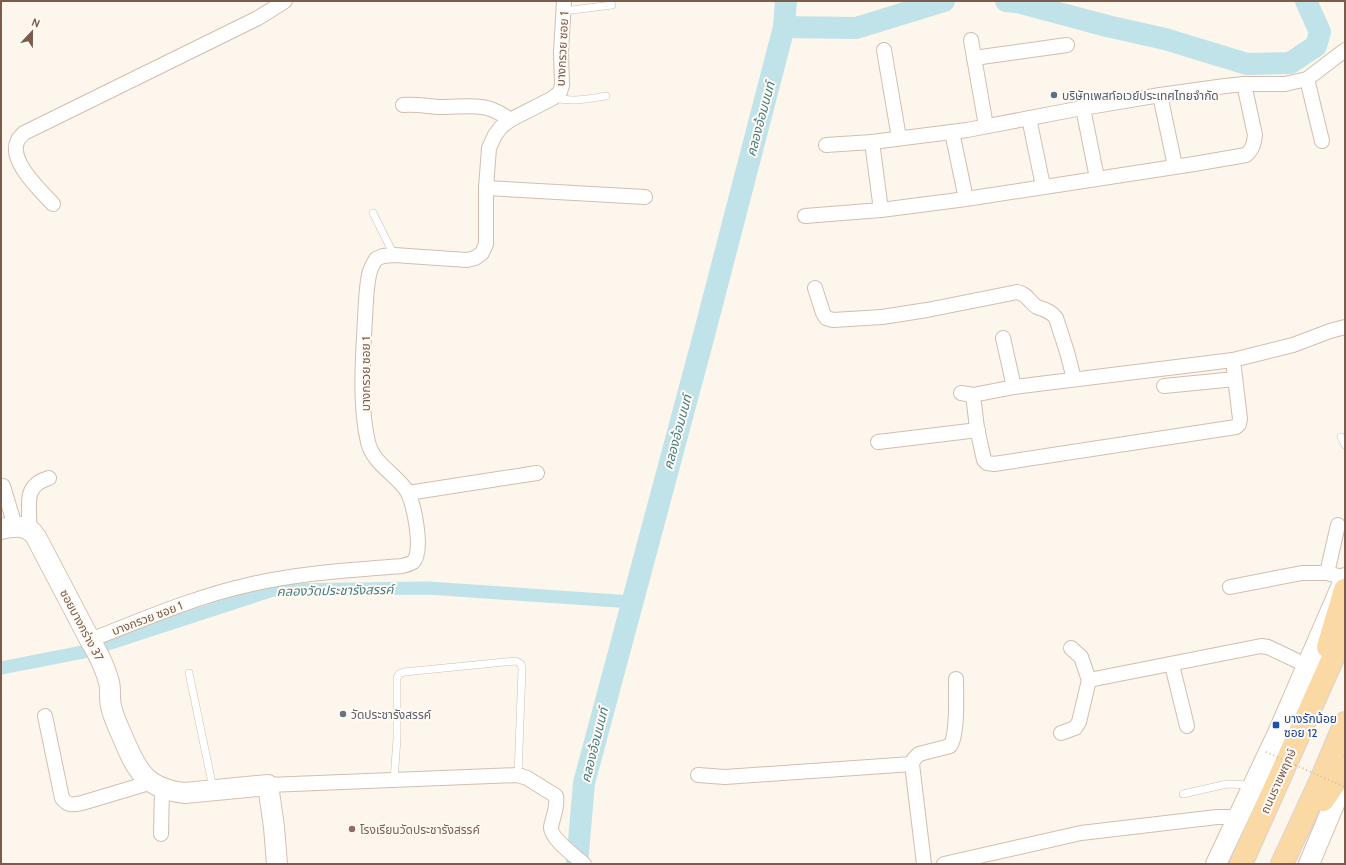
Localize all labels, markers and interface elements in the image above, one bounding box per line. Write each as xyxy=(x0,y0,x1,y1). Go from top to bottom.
street label: บางกรวย ซอย 1 xyxy=(553,11,571,87)
north arrow xyxy=(12,12,52,52)
text: N xyxy=(30,15,42,31)
water label: คลองอ้อมนนท์ xyxy=(742,77,778,158)
place label: บริษัทเพสท์อเวย์ประเทศไทยจำกัด xyxy=(1062,88,1219,103)
marker: บริษัทเพสท์อเวย์ประเทศไทยจำกัด xyxy=(1049,90,1059,100)
street label: บางกรวย ซอย 1 xyxy=(358,337,373,411)
water label: คลองอ้อมนนท์ xyxy=(659,390,695,471)
water label: คลองวัดประชารังสรรค์ xyxy=(277,581,396,599)
street label: ซอยบางกร่าง 37 xyxy=(57,587,107,663)
street label: บางกรวย ซอย 1 xyxy=(109,598,185,638)
water label: คลองอ้อมนนท์ xyxy=(577,703,612,784)
place label: วัดประชารังสรรค์ xyxy=(351,707,431,722)
marker: วัดประชารังสรรค์ xyxy=(338,709,348,719)
place label: บางรักน้อย ซอย 12 xyxy=(1284,711,1337,740)
marker: บางรักน้อย ซอย 12 xyxy=(1271,720,1281,730)
street label: ถนนราชพฤกษ์ xyxy=(1257,746,1299,816)
place label: โรงเรียนวัดประชารังสรรค์ xyxy=(360,822,480,837)
marker: โรงเรียนวัดประชารังสรรค์ xyxy=(347,824,357,834)

